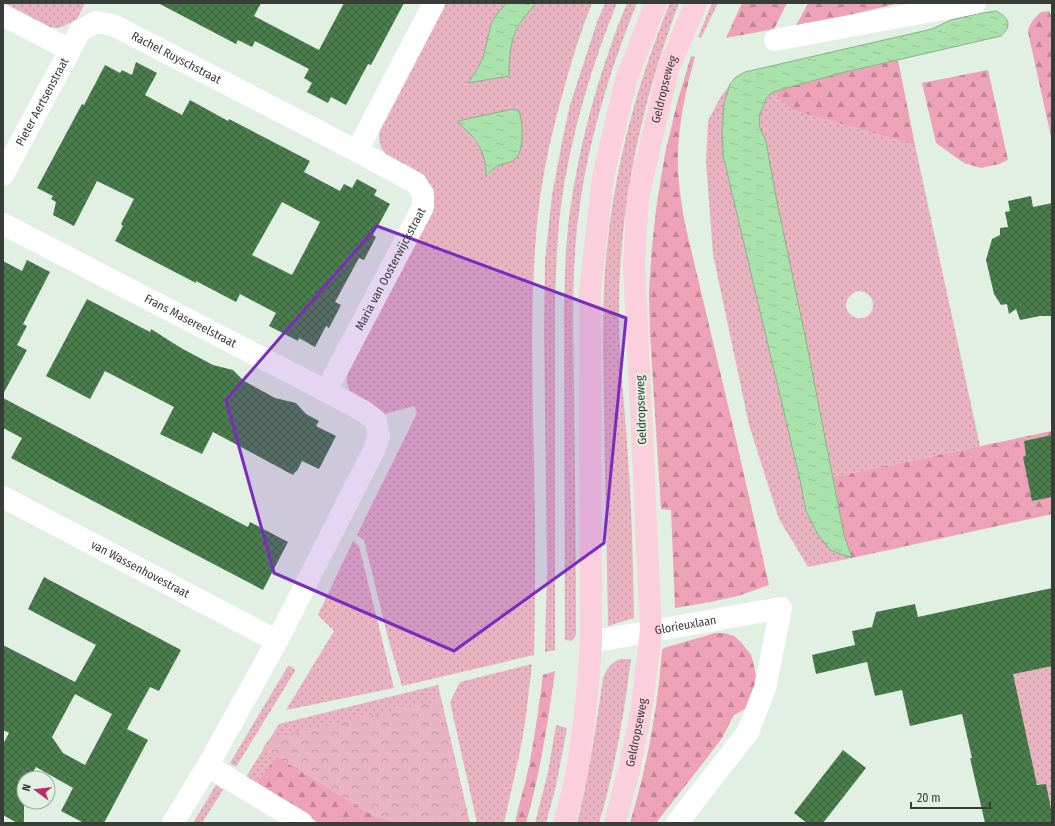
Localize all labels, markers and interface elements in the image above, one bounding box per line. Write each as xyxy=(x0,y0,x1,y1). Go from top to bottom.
street label: Rachel Ruyschstraat xyxy=(129,29,224,87)
street label: Geldropseweg xyxy=(649,53,680,125)
street label: Pieter Aertsenstraat xyxy=(13,55,72,148)
street label: Maria van Oosterwijckstraat xyxy=(352,205,428,333)
street label: Frans Masereelstraat xyxy=(142,291,239,351)
street label: Geldropseweg xyxy=(633,375,649,445)
street label: van Wassenhovestraat xyxy=(89,537,192,601)
street label: Glorieuxlaan xyxy=(654,613,717,637)
street label: Geldropseweg xyxy=(623,697,650,768)
north arrow xyxy=(16,770,56,810)
text: N xyxy=(20,783,34,792)
scale bar xyxy=(911,784,990,810)
text: 20 m xyxy=(917,791,941,805)

